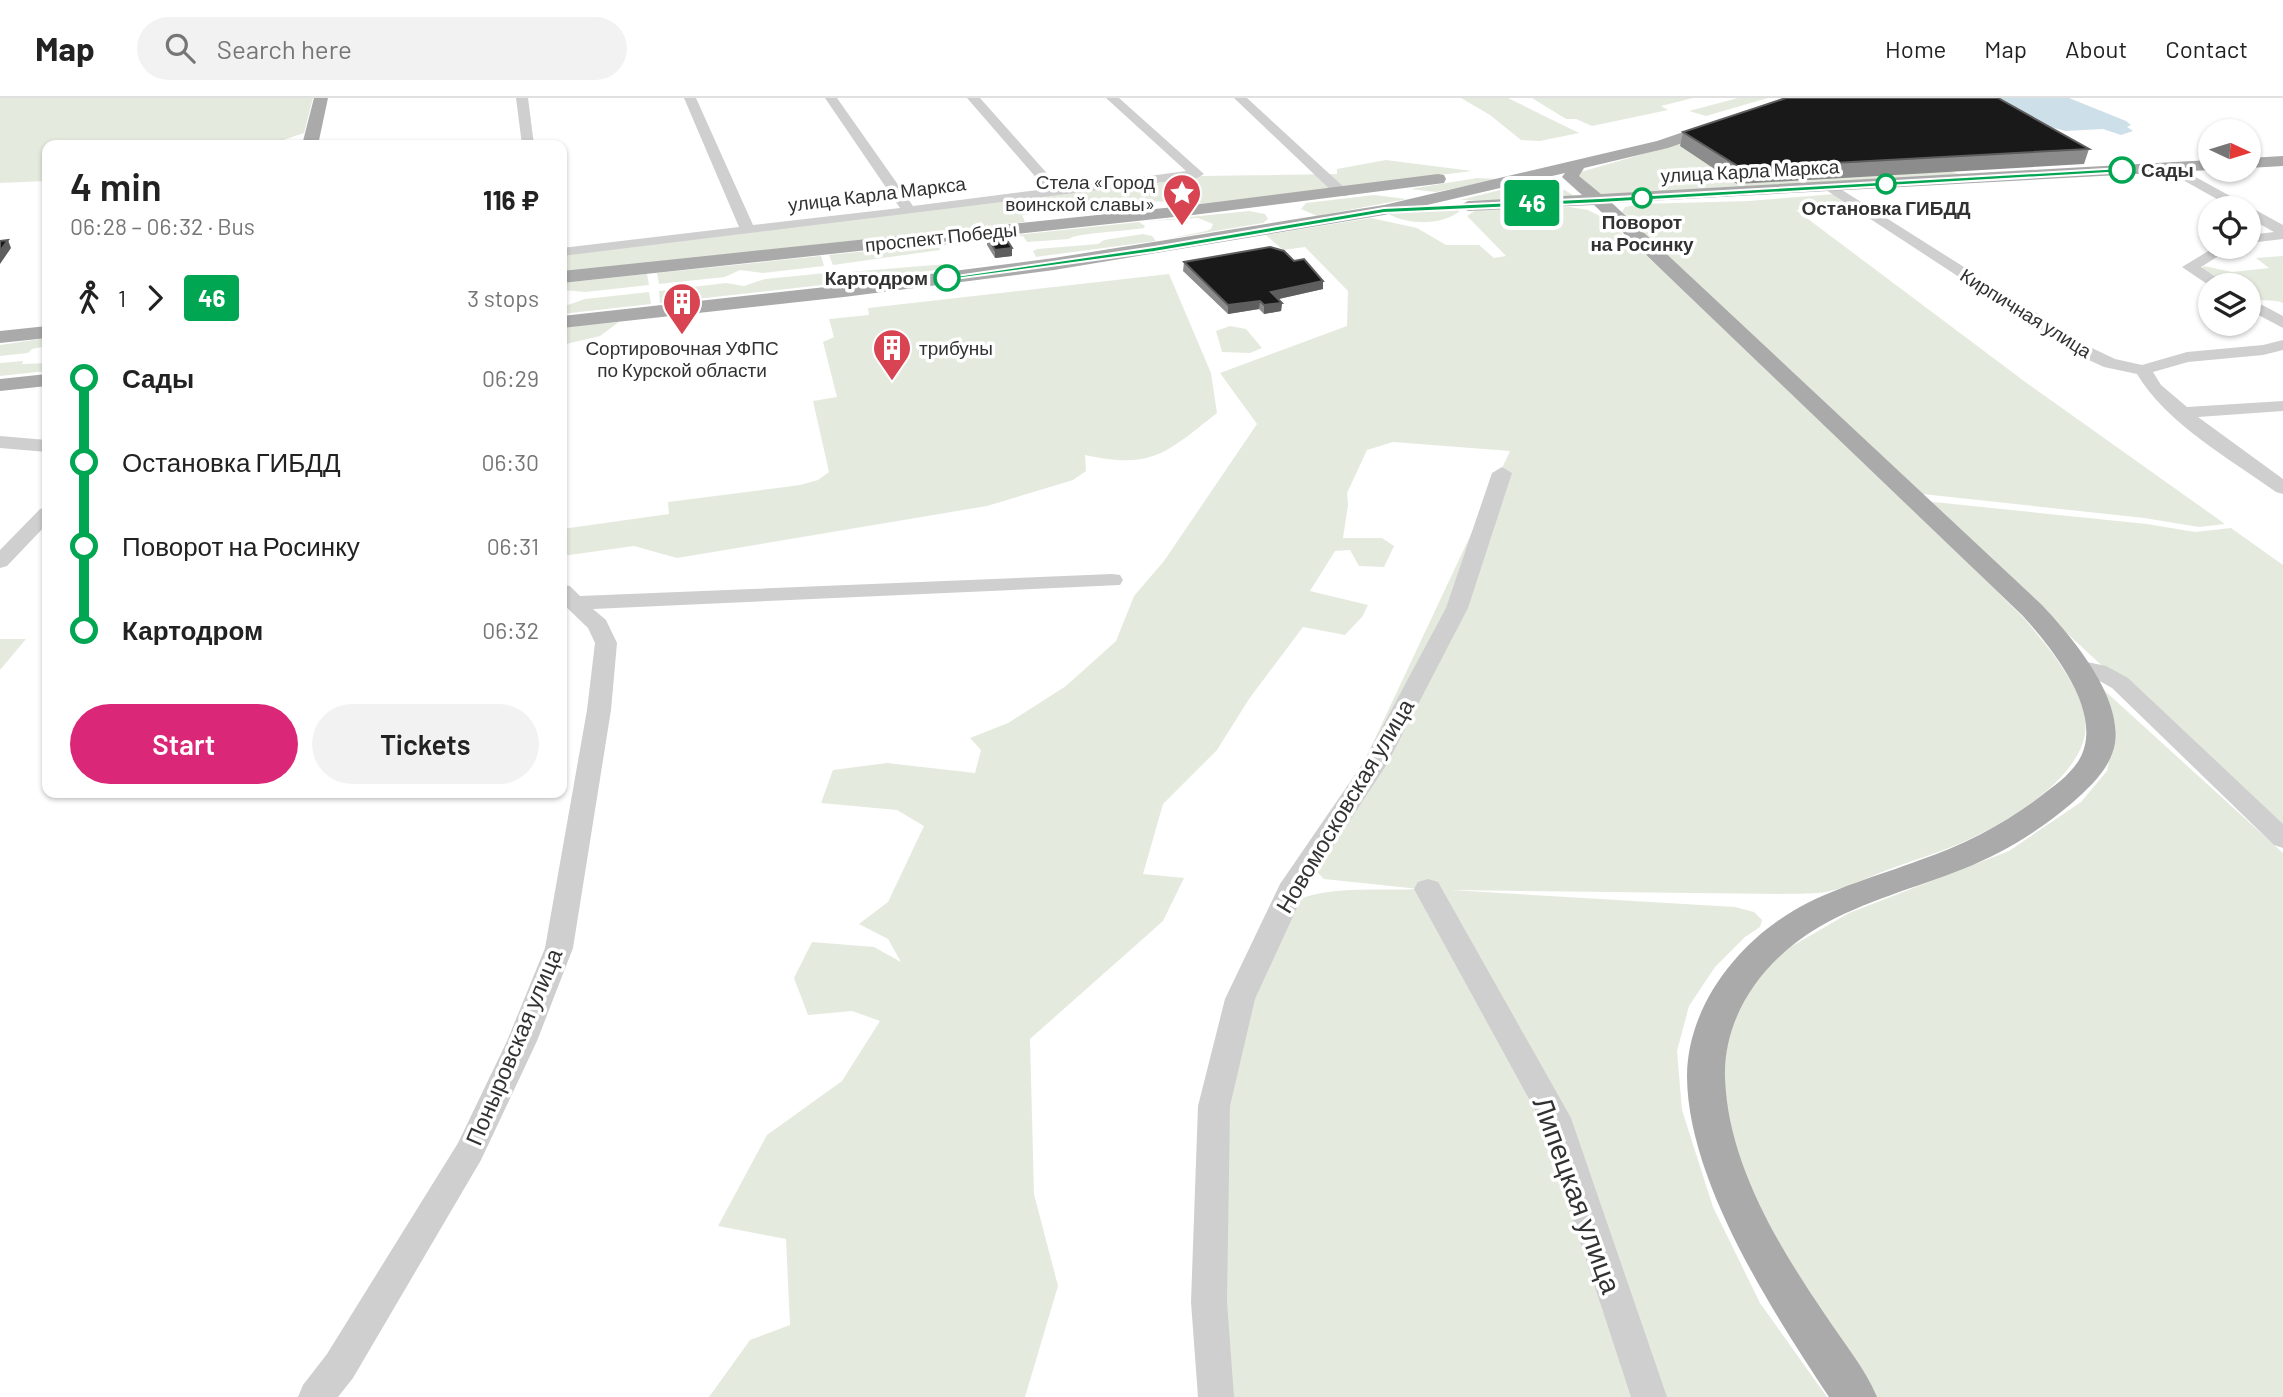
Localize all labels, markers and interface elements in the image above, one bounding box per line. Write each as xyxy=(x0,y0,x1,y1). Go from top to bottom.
search box xyxy=(137,17,627,80)
text: Map xyxy=(35,28,95,68)
icon: search xyxy=(161,29,199,67)
text: Search here xyxy=(217,33,352,64)
text: Home xyxy=(1885,34,1946,63)
text: Map xyxy=(1984,34,2027,63)
text: About xyxy=(2065,34,2127,63)
text: Contact xyxy=(2165,34,2248,63)
north arrow xyxy=(2198,119,2261,182)
map controls xyxy=(2198,119,2261,336)
street label: улица Карла Маркса xyxy=(1660,154,1840,187)
marker: Сады xyxy=(2109,157,2135,183)
place label: Сады xyxy=(2141,158,2194,181)
text: 4 min xyxy=(70,163,162,209)
place label: Стела «Город воинской славы» xyxy=(1005,170,1155,215)
street label: улица Карла Маркса xyxy=(787,171,968,216)
place icon: Стела «Город воинской славы» xyxy=(1161,172,1203,227)
marker: Остановка ГИБДД xyxy=(1876,174,1896,194)
line badge: 46 xyxy=(1500,180,1564,226)
text: 116 ₽ xyxy=(483,184,539,215)
text: 46 xyxy=(1518,188,1546,217)
marker: Поворот на Росинку xyxy=(1632,188,1652,208)
place label: Остановка ГИБДД xyxy=(1801,196,1971,219)
button: locate xyxy=(2198,196,2261,259)
place label: Поворот на Росинку xyxy=(1590,210,1694,255)
text: 06:28 – 06:32 · Bus xyxy=(70,212,255,240)
street label: проспект Победы xyxy=(864,217,1018,256)
street label: Кирпичная улица xyxy=(1956,263,2097,362)
marker: Картодром xyxy=(934,265,960,291)
place label: Картодром xyxy=(825,266,928,289)
button: layers xyxy=(2198,273,2261,336)
icon: walk xyxy=(70,279,108,317)
icon: forward xyxy=(136,279,174,317)
building icon: Сортировочная УФПС по Курской области xyxy=(661,281,703,336)
text: 46 xyxy=(198,283,225,312)
text: 1 xyxy=(118,284,126,312)
text: 3 stops xyxy=(467,284,539,312)
building icon: трибуны xyxy=(871,327,913,382)
place label: Сортировочная УФПС по Курской области xyxy=(585,336,779,381)
place label: трибуны xyxy=(919,336,993,359)
text: Сады xyxy=(122,362,194,393)
text: 06:29 xyxy=(482,364,539,392)
text: Остановка ГИБДД xyxy=(122,446,341,477)
text: 06:30 xyxy=(482,448,539,476)
text: Поворот на Росинку xyxy=(122,530,360,561)
text: 06:31 xyxy=(487,532,539,560)
text: Картодром xyxy=(122,614,263,645)
text: 06:32 xyxy=(482,616,539,644)
street label: Новомосковская улица xyxy=(1269,693,1419,917)
button: Start xyxy=(70,704,298,784)
button: Tickets xyxy=(312,704,539,784)
street label: Поныровская улица xyxy=(459,944,567,1149)
street label: Липецкая улица xyxy=(1527,1092,1629,1298)

